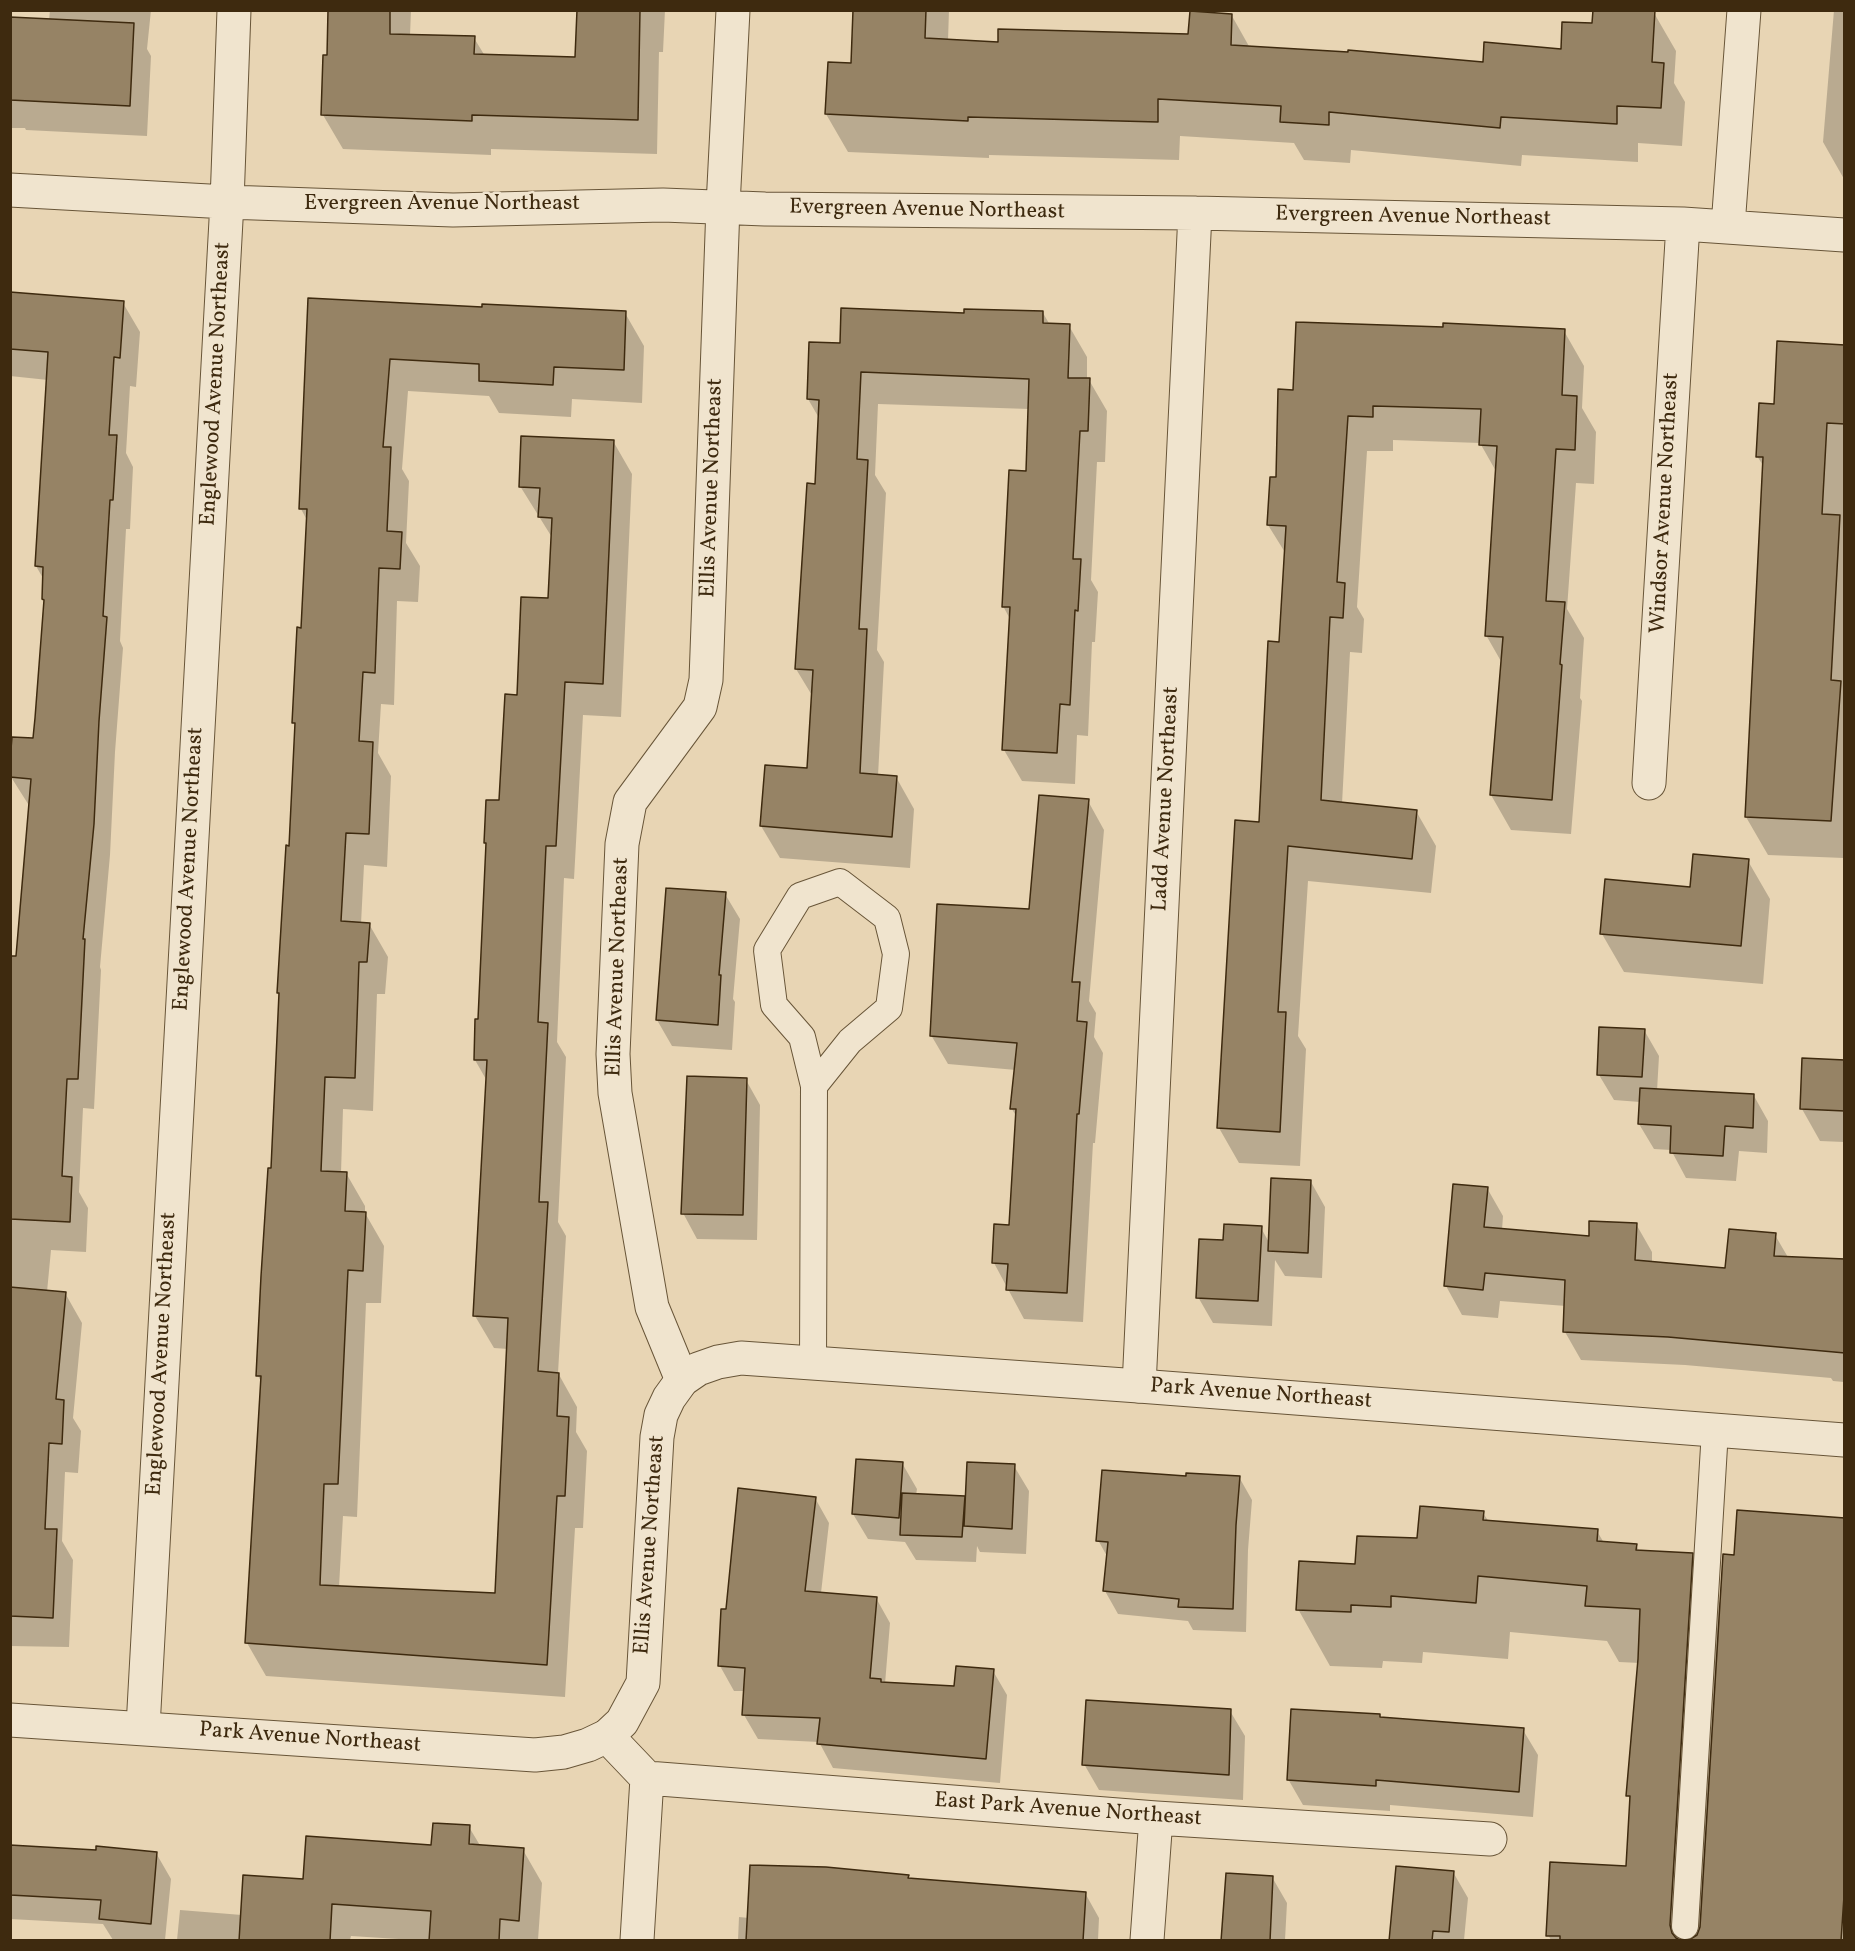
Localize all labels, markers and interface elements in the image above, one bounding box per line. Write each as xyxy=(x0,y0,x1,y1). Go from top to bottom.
street label: Evergreen Avenue Northeast xyxy=(304,192,580,218)
street label: Evergreen Avenue Northeast xyxy=(789,195,1065,227)
street label: Evergreen Avenue Northeast xyxy=(1275,202,1551,234)
street label: Englewood Avenue Northeast xyxy=(196,241,238,527)
street label: Windsor Avenue Northeast xyxy=(1646,372,1686,634)
street label: Ellis Avenue Northeast xyxy=(696,378,730,598)
street label: Ladd Avenue Northeast xyxy=(1148,686,1186,912)
street label: Englewood Avenue Northeast xyxy=(169,726,211,1012)
street label: Ellis Avenue Northeast xyxy=(602,857,636,1077)
street label: Englewood Avenue Northeast xyxy=(142,1211,184,1497)
street label: Park Avenue Northeast xyxy=(1149,1374,1373,1416)
street label: Ellis Avenue Northeast xyxy=(630,1434,672,1656)
street label: Park Avenue Northeast xyxy=(198,1718,422,1760)
street label: East Park Avenue Northeast xyxy=(933,1788,1203,1834)

